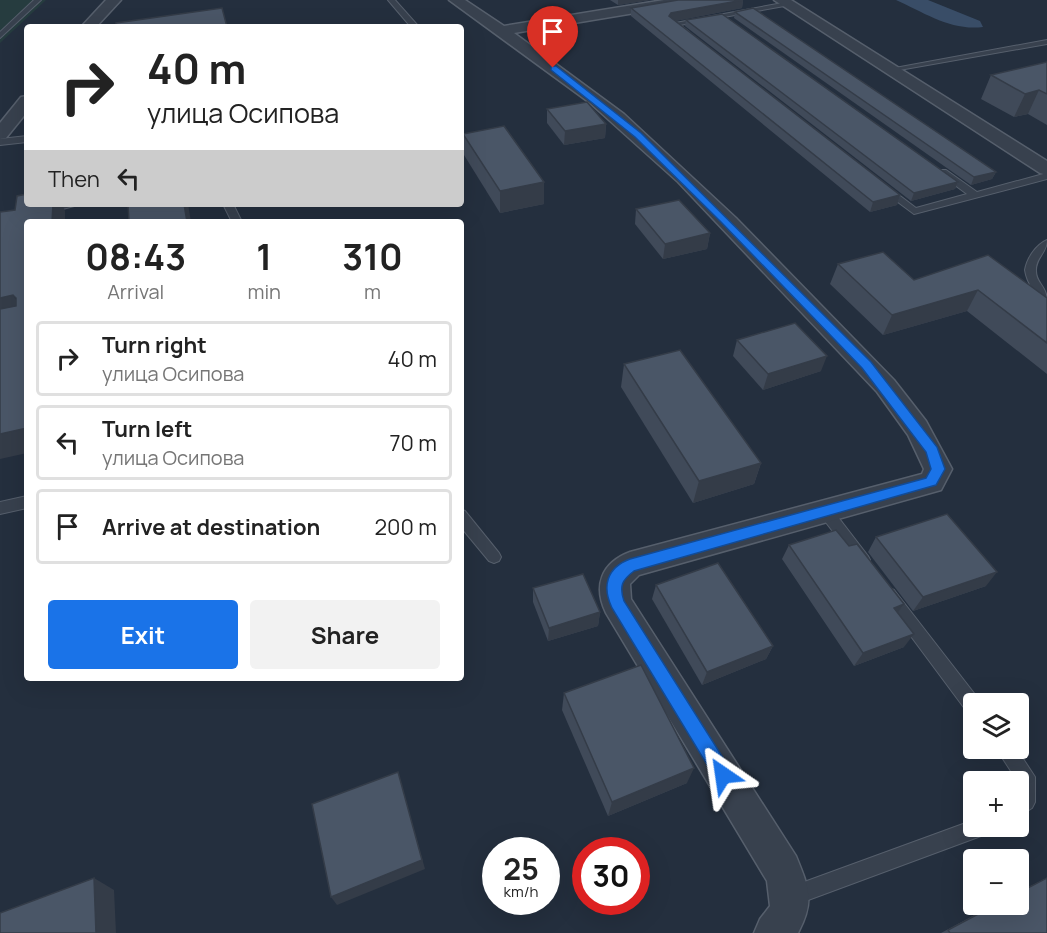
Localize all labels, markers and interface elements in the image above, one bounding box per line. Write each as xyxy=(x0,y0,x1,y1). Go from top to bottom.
pin xyxy=(527,6,578,68)
icon: arrive xyxy=(536,15,569,48)
text: 40 m xyxy=(147,39,246,97)
icon: right xyxy=(48,48,126,126)
text: улица Осипова xyxy=(147,94,339,131)
icon: left xyxy=(112,162,145,195)
text: Then xyxy=(48,164,100,194)
text: 08:43 xyxy=(85,232,186,281)
text: 1 xyxy=(256,232,272,281)
text: 310 xyxy=(342,232,403,281)
text: Arrival xyxy=(107,278,164,305)
text: min xyxy=(247,278,281,305)
text: m xyxy=(364,278,381,305)
text: Turn right xyxy=(102,330,207,360)
icon: right xyxy=(51,342,84,375)
text: 40 m xyxy=(388,344,437,374)
text: улица Осипова xyxy=(102,360,244,387)
text: Turn left xyxy=(102,414,192,444)
icon: left xyxy=(51,426,84,459)
text: 70 m xyxy=(389,428,437,458)
text: улица Осипова xyxy=(102,444,244,471)
icon: arrive xyxy=(51,510,84,543)
text: Arrive at destination xyxy=(102,512,320,542)
text: 200 m xyxy=(375,512,437,542)
button: Exit xyxy=(48,600,238,669)
button: Share xyxy=(250,600,440,669)
map controls xyxy=(963,693,1029,915)
button: layers xyxy=(963,693,1029,759)
position arrow xyxy=(691,743,755,807)
button: + xyxy=(963,771,1029,837)
speed limit sign: 30 xyxy=(572,837,650,915)
text: 25 xyxy=(503,848,539,889)
button: − xyxy=(963,849,1029,915)
text: km/h xyxy=(504,881,538,902)

